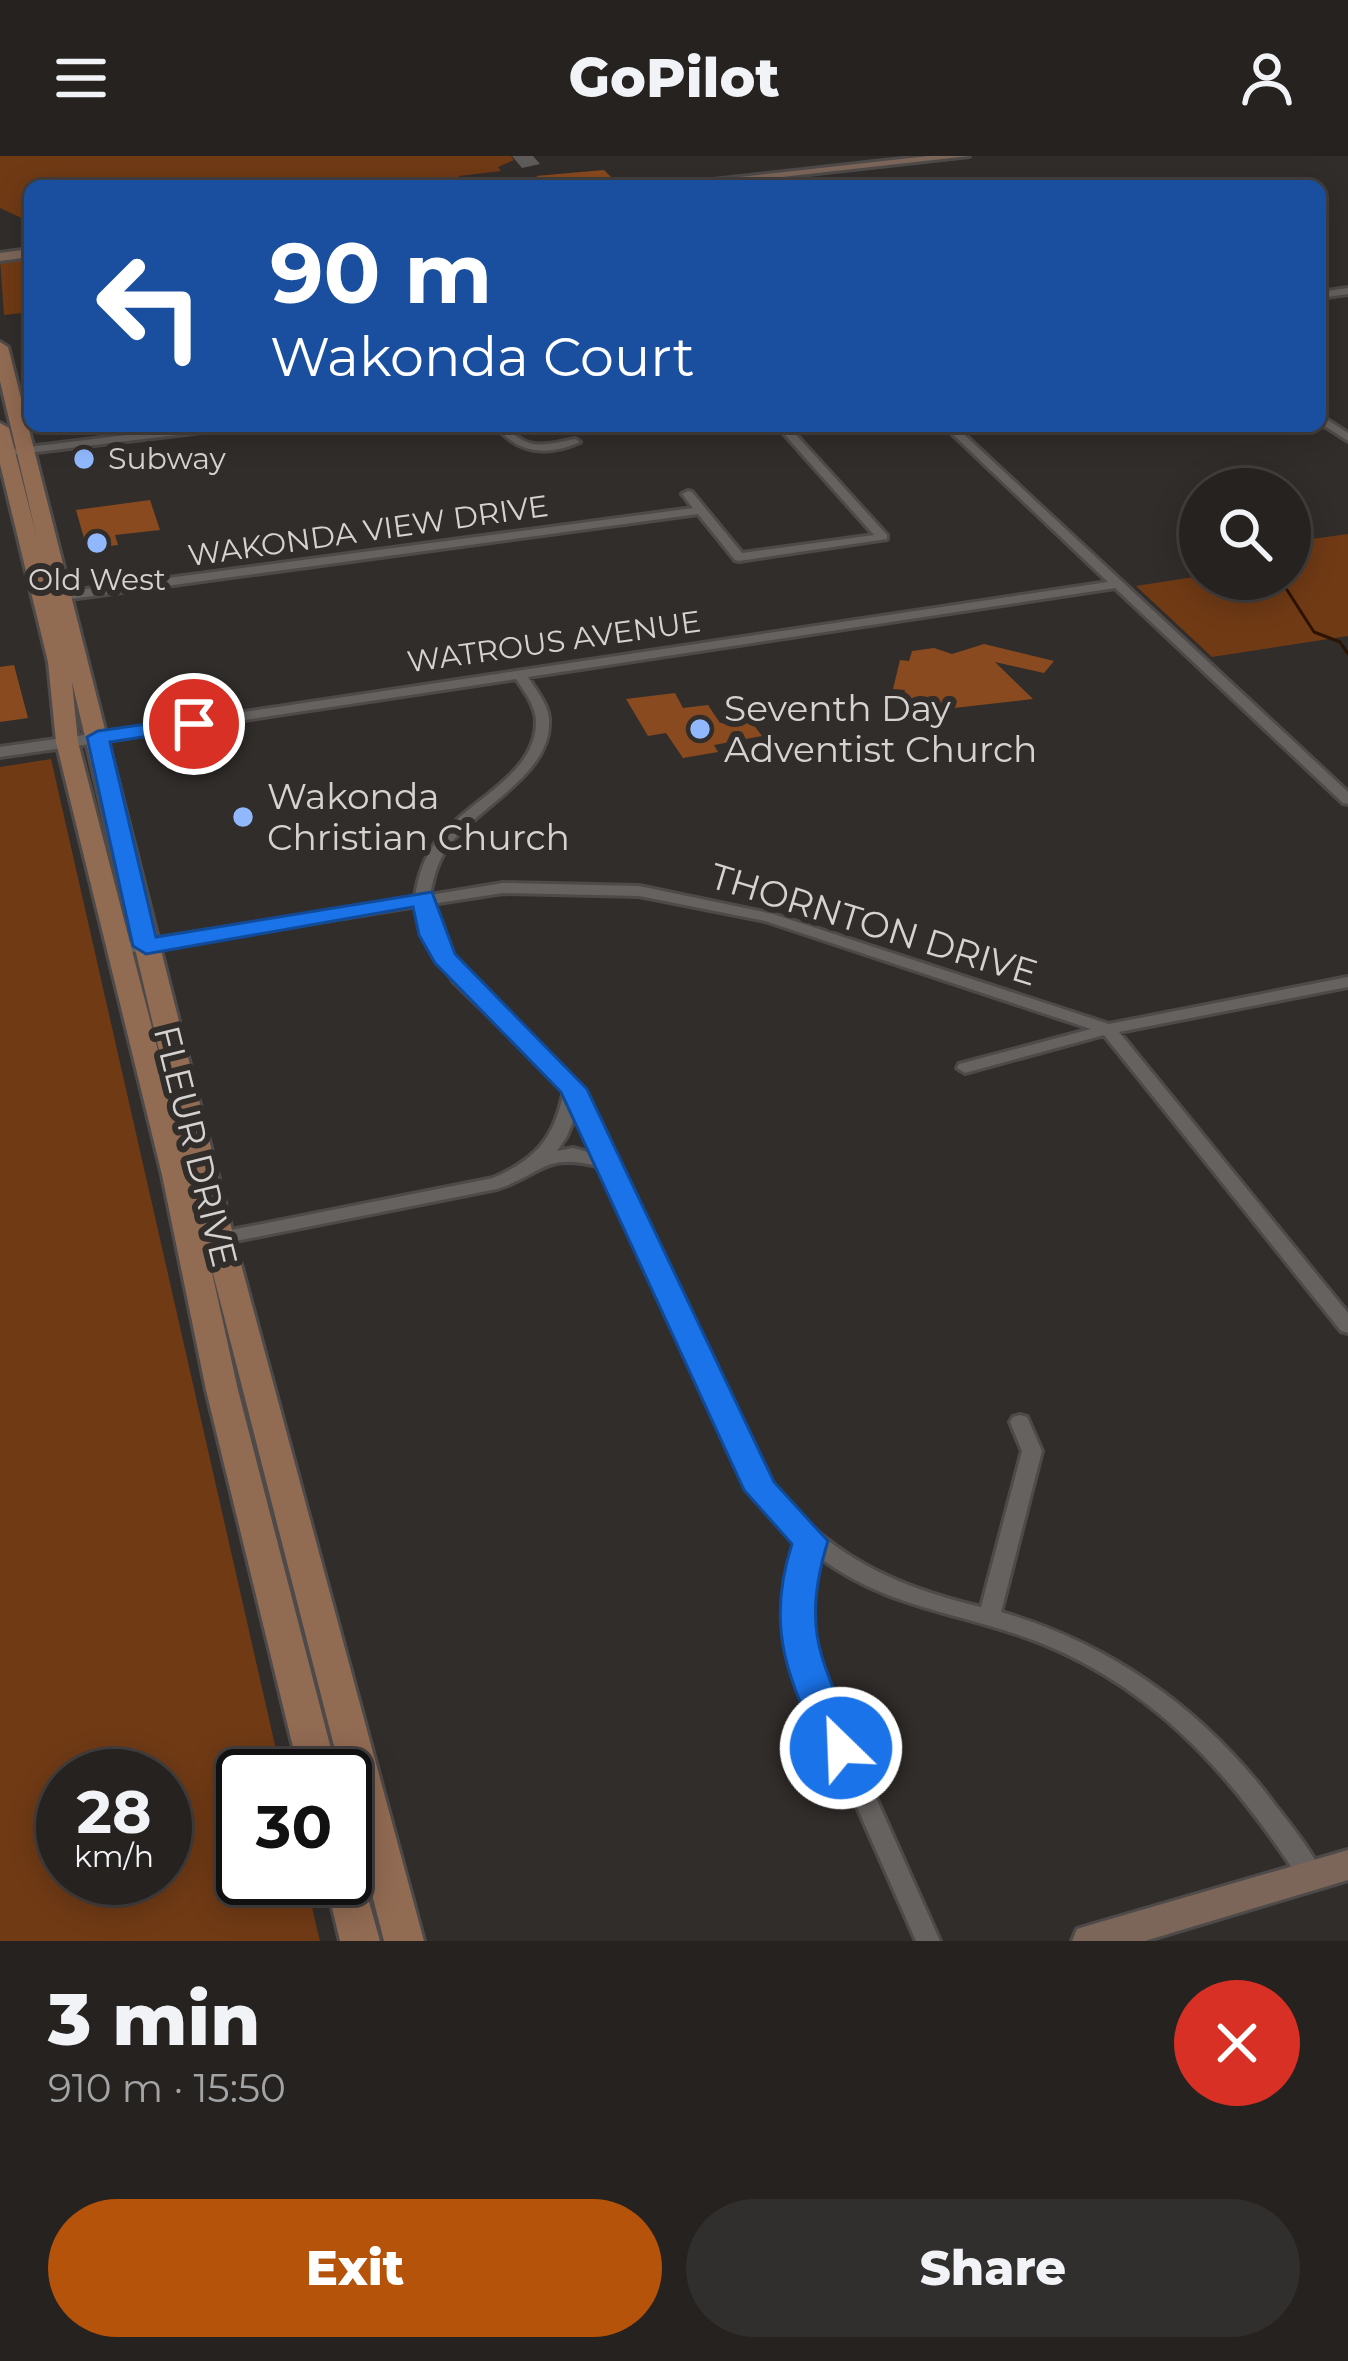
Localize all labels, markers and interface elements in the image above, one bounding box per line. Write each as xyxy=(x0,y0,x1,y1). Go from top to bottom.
icon: menu xyxy=(48,45,114,111)
text: GoPilot xyxy=(568,45,780,111)
icon: person xyxy=(1234,45,1300,111)
text: 90 m xyxy=(270,222,492,324)
icon: left xyxy=(72,228,228,384)
text: Wakonda Court xyxy=(270,324,695,390)
place label: Subway xyxy=(108,440,226,477)
marker: Subway xyxy=(71,446,97,472)
map controls xyxy=(1179,468,1311,600)
button: search xyxy=(1179,468,1311,600)
street label: WAKONDA VIEW DRIVE xyxy=(185,487,550,574)
marker: Old West xyxy=(84,530,110,556)
place label: Old West xyxy=(28,561,166,598)
street label: WATROUS AVENUE xyxy=(405,603,703,680)
pin xyxy=(143,673,245,775)
place label: Seventh Day Adventist Church xyxy=(724,686,1037,771)
icon: arrive xyxy=(161,691,227,757)
marker: Seventh Day Adventist Church xyxy=(687,716,713,742)
place label: Wakonda Christian Church xyxy=(267,774,570,859)
marker: Wakonda Christian Church xyxy=(230,804,256,830)
street label: THORNTON DRIVE xyxy=(705,853,1043,995)
street label: FLEUR DRIVE xyxy=(145,1021,247,1271)
position arrow xyxy=(778,1685,904,1811)
speed limit sign: 30 xyxy=(216,1749,372,1905)
text: 28 xyxy=(77,1775,152,1848)
text: km/h xyxy=(74,1838,154,1875)
text: 3 min xyxy=(48,1975,260,2063)
button: close xyxy=(1174,1980,1300,2106)
text: 910 m · 15:50 xyxy=(48,2064,286,2112)
button: Exit xyxy=(48,2199,662,2337)
button: Share xyxy=(686,2199,1300,2337)

